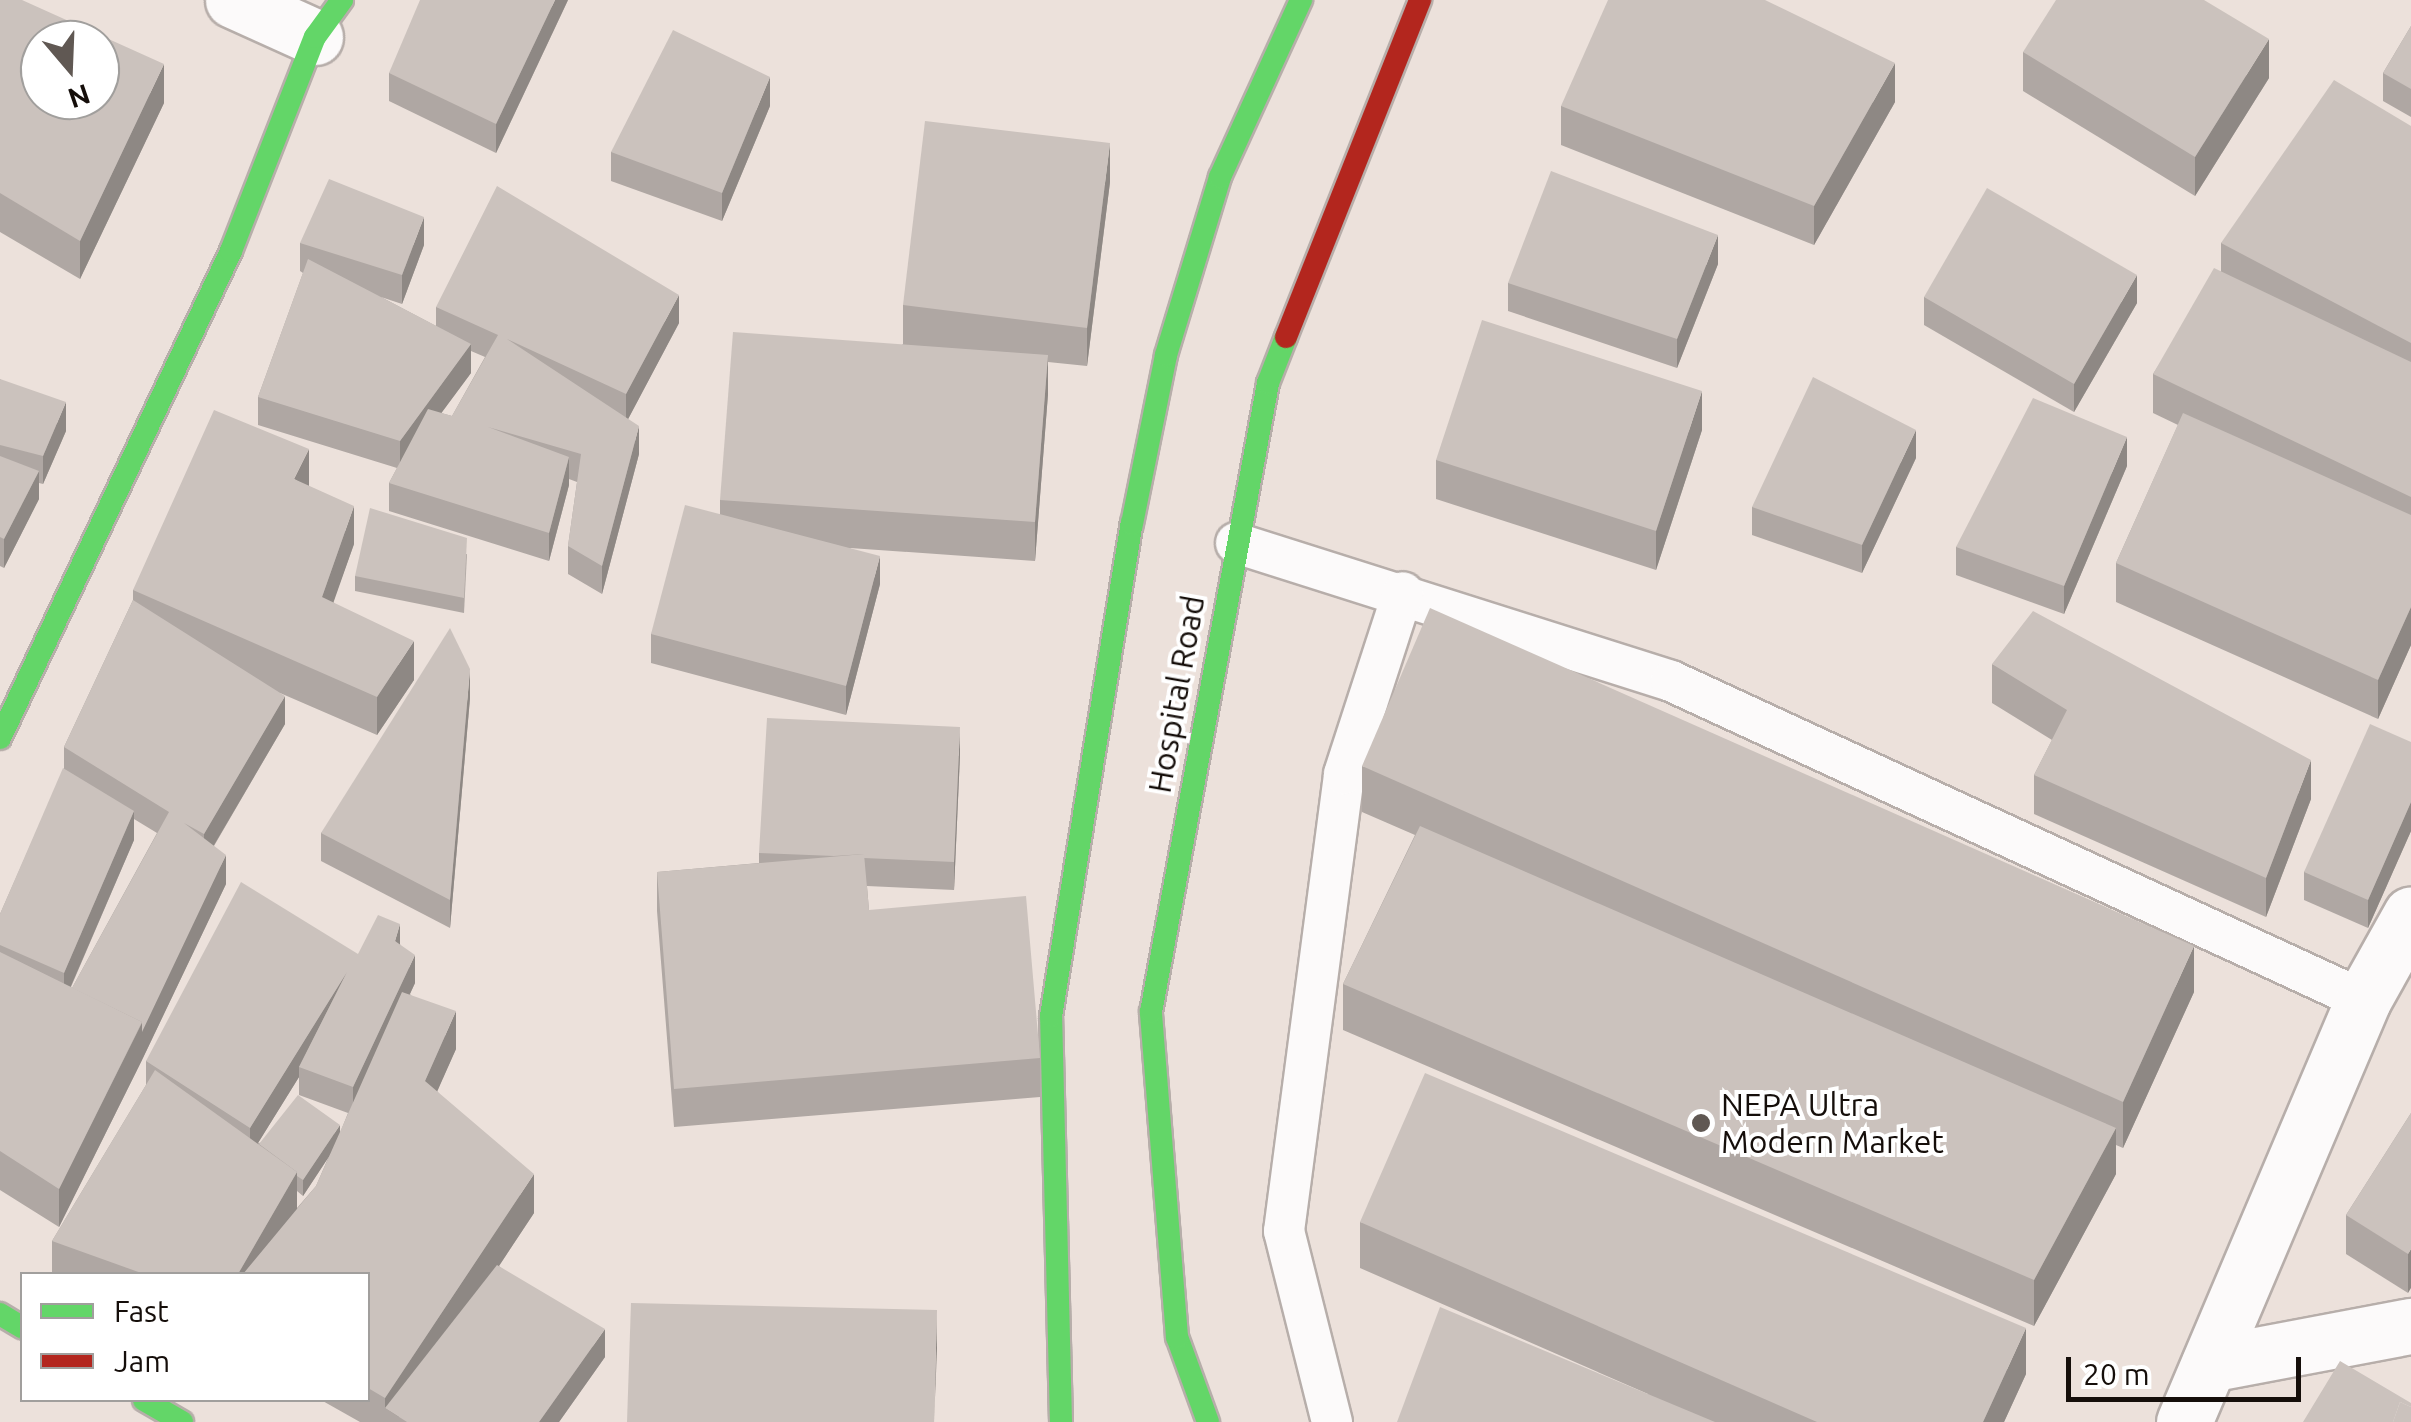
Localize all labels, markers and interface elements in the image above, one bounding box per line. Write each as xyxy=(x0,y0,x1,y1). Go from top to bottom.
north arrow xyxy=(20,20,120,120)
text: N xyxy=(64,79,94,115)
street label: Hospital Road xyxy=(1140,592,1212,796)
place label: NEPA Ultra Modern Market xyxy=(1721,1086,1944,1161)
marker: NEPA Ultra Modern Market xyxy=(1690,1112,1712,1134)
legend xyxy=(20,1272,370,1402)
text: Fast xyxy=(114,1294,169,1328)
scale bar xyxy=(2071,1337,2306,1399)
text: Jam xyxy=(114,1344,170,1378)
text: 20 m xyxy=(2083,1357,2150,1391)

